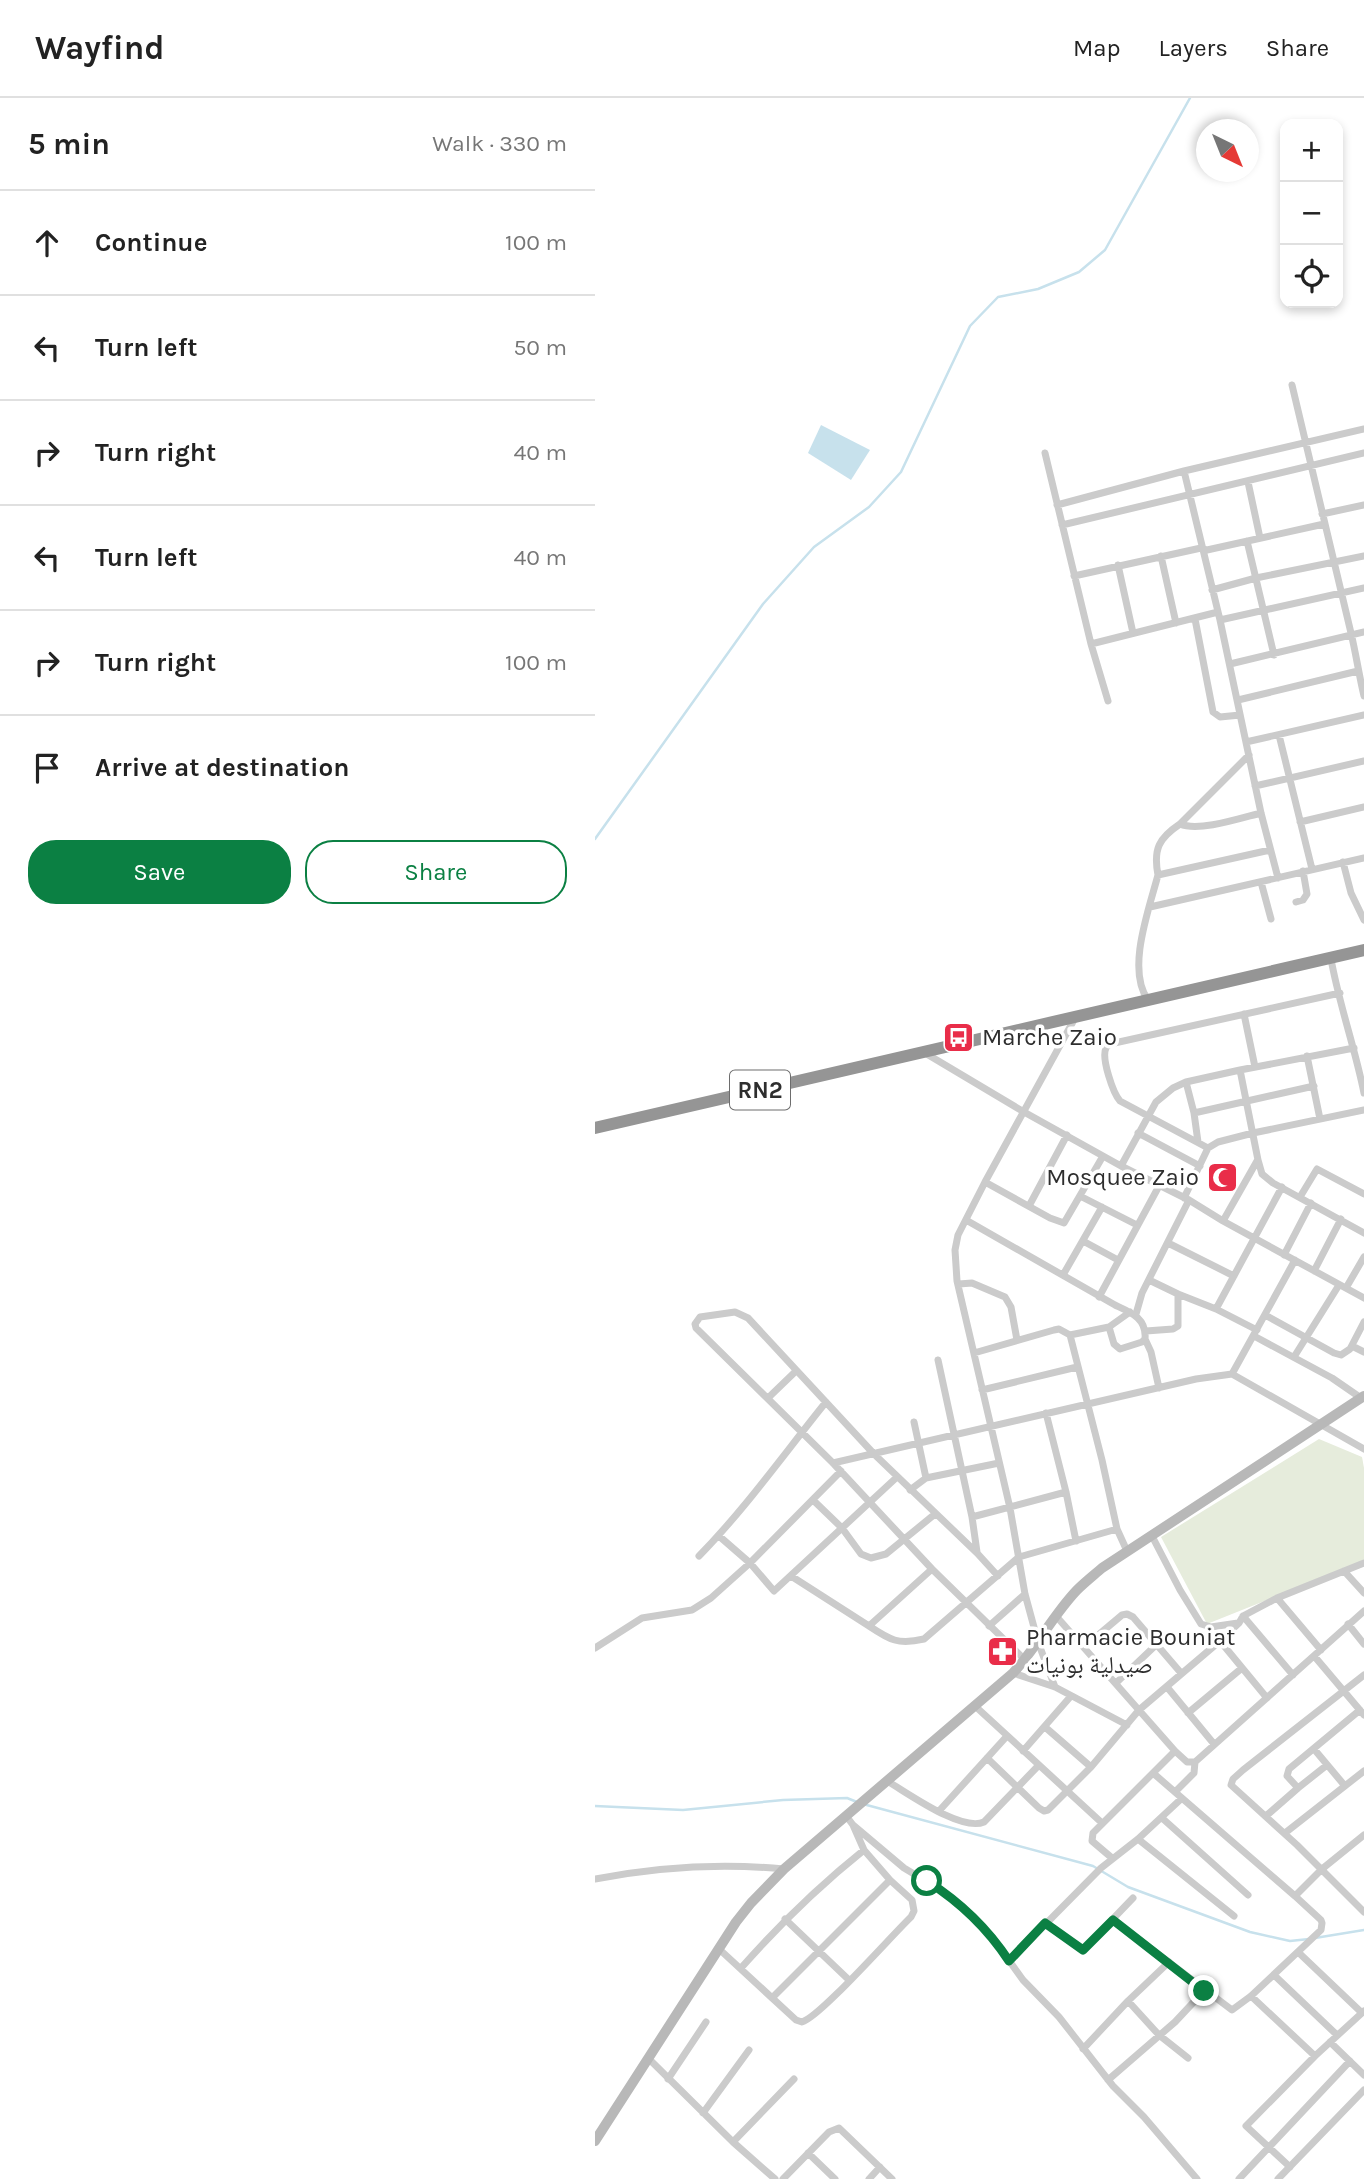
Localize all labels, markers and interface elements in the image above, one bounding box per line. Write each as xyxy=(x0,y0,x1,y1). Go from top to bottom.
text: Wayfind xyxy=(35,29,165,67)
text: Map xyxy=(1073,34,1121,62)
text: Layers xyxy=(1159,34,1228,62)
text: Share xyxy=(1266,34,1329,62)
north arrow xyxy=(1196,119,1259,182)
map controls xyxy=(1280,119,1343,308)
button: + xyxy=(1280,119,1343,182)
text: 5 min xyxy=(28,126,110,162)
text: Walk · 330 m xyxy=(432,130,567,157)
button: − xyxy=(1280,182,1343,245)
icon: ahead xyxy=(28,224,66,262)
text: Continue xyxy=(95,227,207,258)
text: 100 m xyxy=(505,229,567,256)
button: locate xyxy=(1280,245,1343,308)
icon: left xyxy=(28,329,66,367)
text: Turn left xyxy=(95,332,197,363)
text: 50 m xyxy=(513,334,567,361)
icon: right xyxy=(28,434,66,472)
text: Turn right xyxy=(95,437,216,468)
text: 40 m xyxy=(514,439,567,466)
icon: left xyxy=(28,539,66,577)
text: Turn left xyxy=(95,542,197,573)
text: 40 m xyxy=(514,544,567,571)
icon: right xyxy=(28,644,66,682)
text: Turn right xyxy=(95,647,216,678)
text: 100 m xyxy=(505,649,567,676)
icon: arrive xyxy=(28,749,66,787)
text: Arrive at destination xyxy=(95,752,349,783)
button: Save xyxy=(28,840,291,904)
button: Share xyxy=(305,840,567,904)
bus stop icon: Marche Zaio xyxy=(942,1020,976,1054)
place label: Marche Zaio xyxy=(982,1023,1117,1051)
road number: RN2 xyxy=(730,1071,790,1110)
mosque icon: Mosquee Zaio xyxy=(1205,1160,1239,1194)
place label: Mosquee Zaio xyxy=(1046,1163,1199,1191)
place label: Pharmacie Bouniat صيدلية بونيات xyxy=(1026,1623,1235,1679)
pharmacy icon: Pharmacie Bouniat صيدلية بونيات xyxy=(986,1634,1020,1668)
route start xyxy=(911,1865,942,1896)
route end xyxy=(1188,1975,1219,2006)

